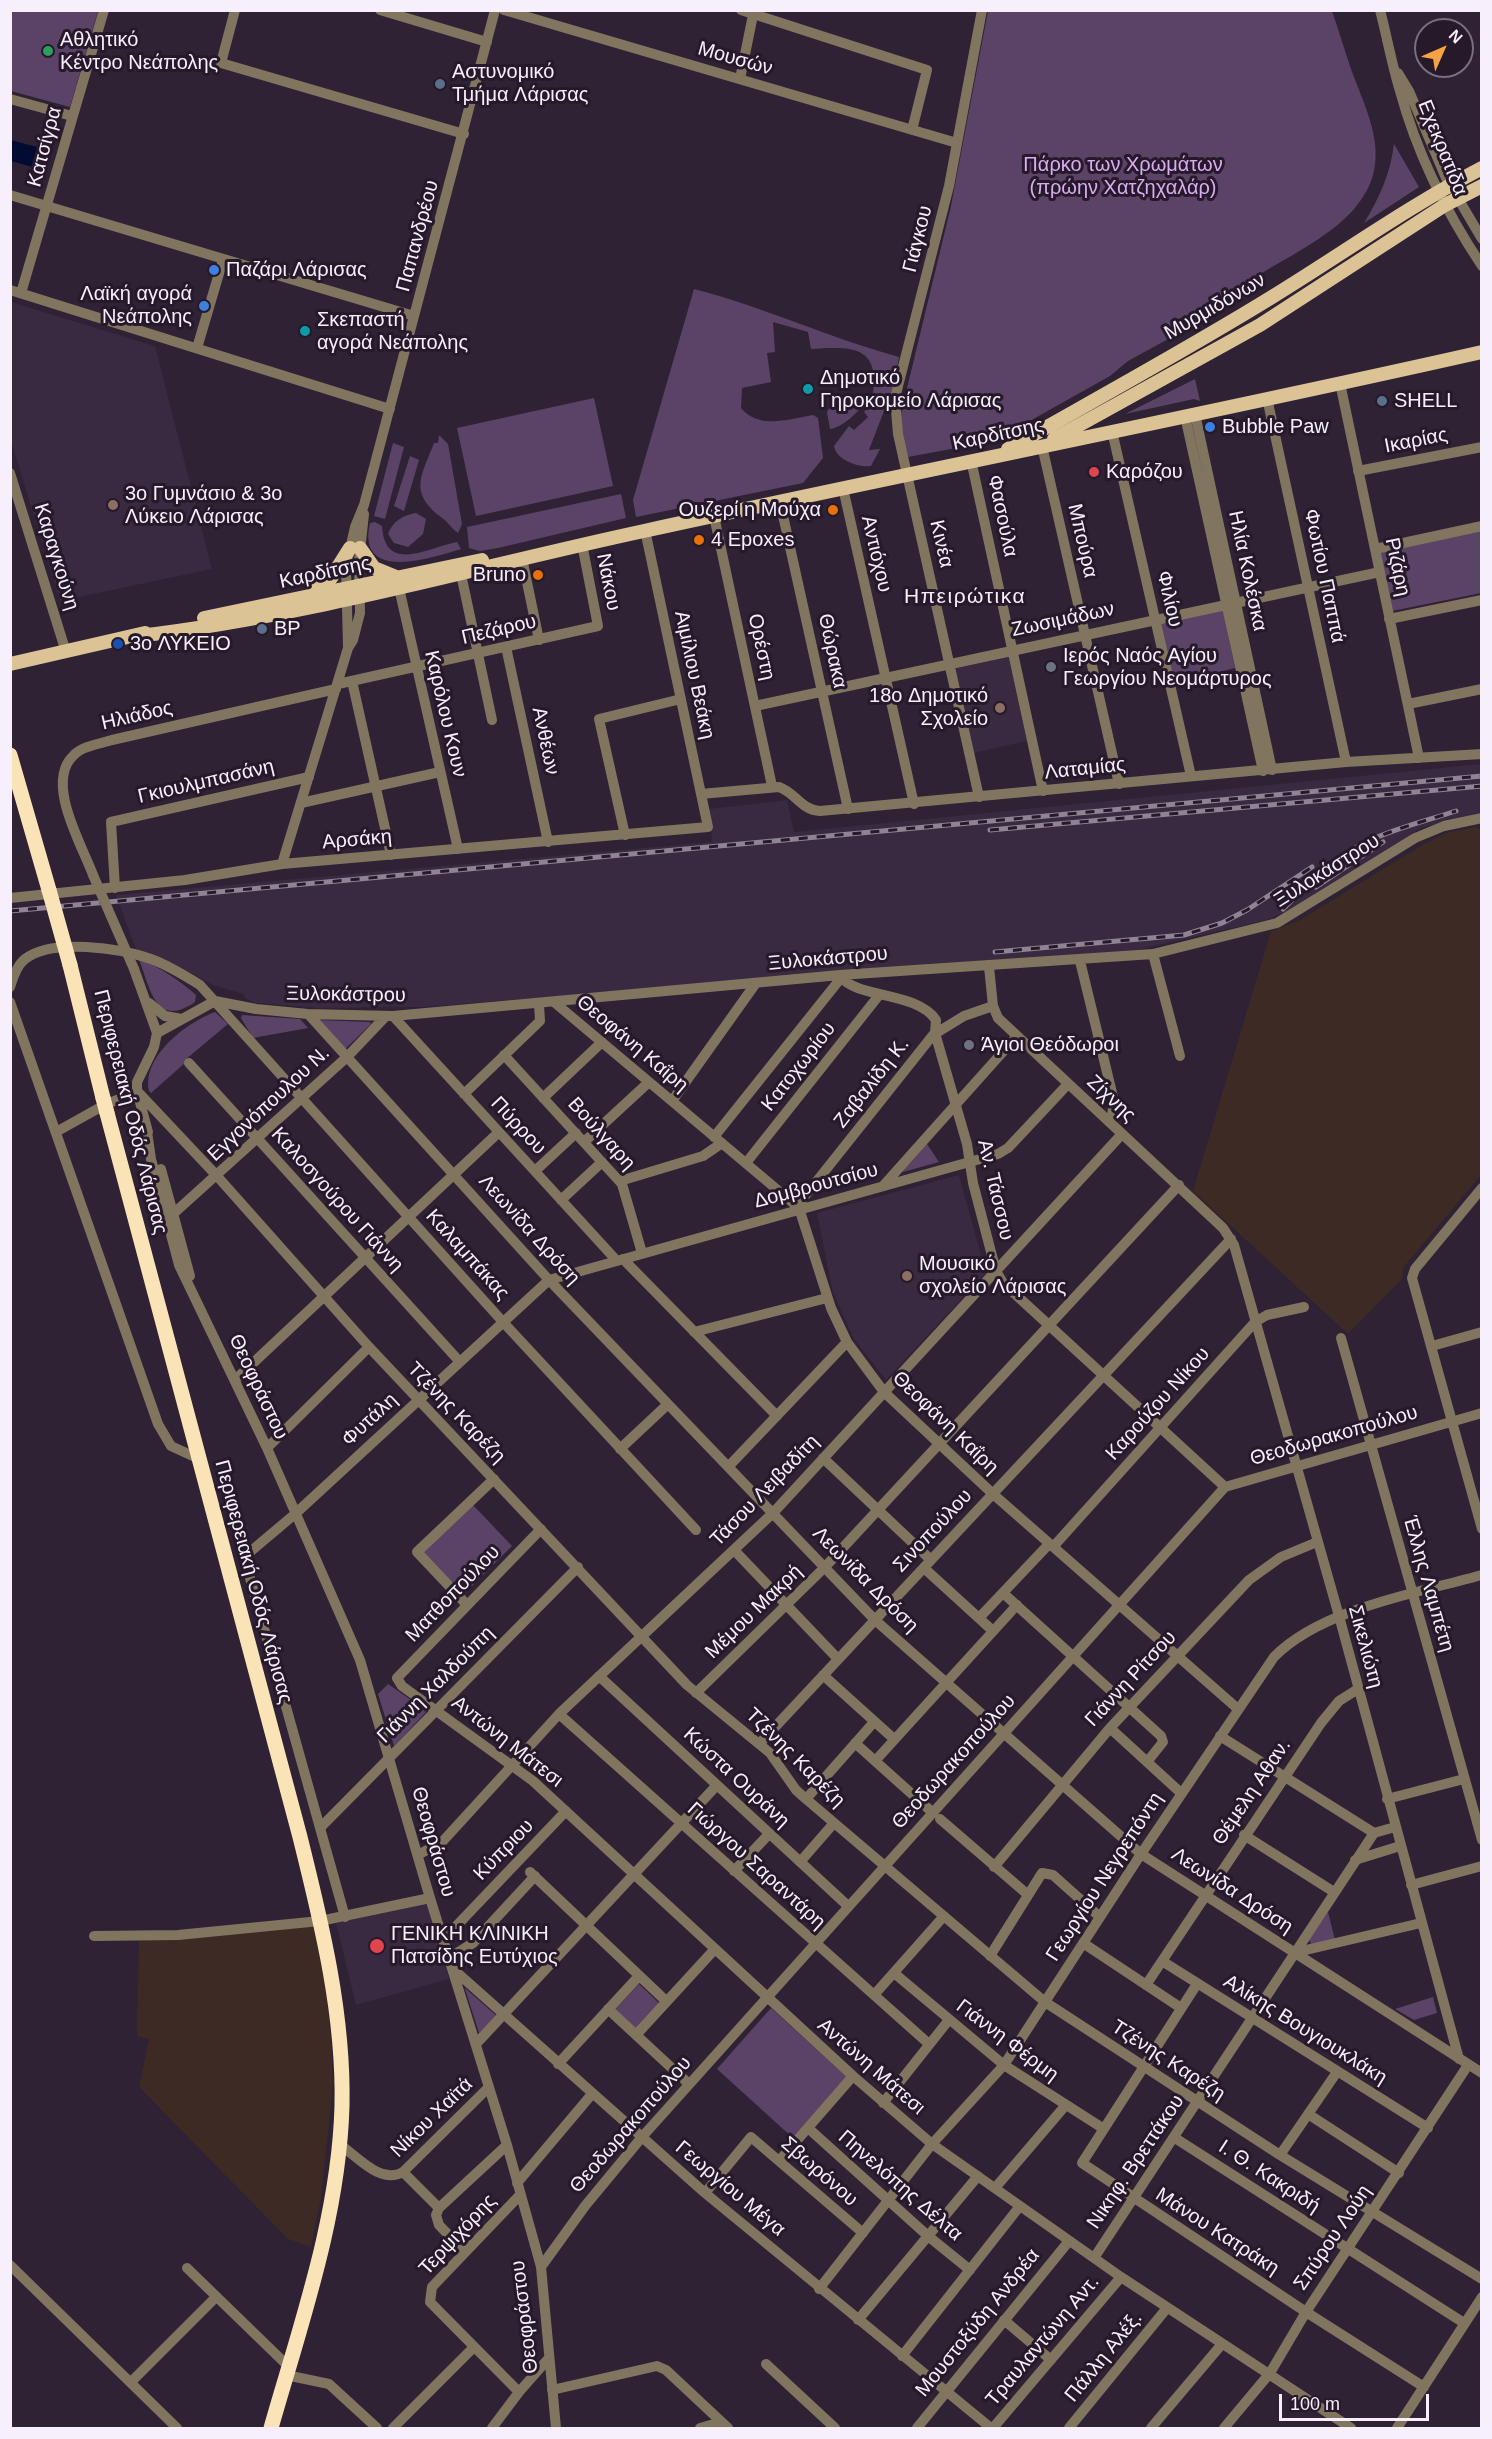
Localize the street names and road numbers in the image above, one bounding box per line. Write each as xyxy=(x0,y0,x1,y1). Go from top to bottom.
street label: Μουσών xyxy=(695,37,775,81)
street label: Εχεκρατίδα xyxy=(1412,97,1472,199)
street label: Κατσίγρα xyxy=(23,104,67,190)
street label: Παπανδρέου xyxy=(392,178,444,294)
street label: Γιάγκου xyxy=(898,203,938,275)
street label: Μυρμιδόνων xyxy=(1160,268,1270,346)
street label: Καρδίτσης xyxy=(950,414,1046,456)
street label: Ικαρίας xyxy=(1382,423,1450,459)
street label: Φασούλα xyxy=(982,473,1022,559)
street label: Καραγκούνη xyxy=(28,501,84,613)
street label: Μπούρα xyxy=(1062,502,1102,580)
street label: Φωτίου Παππά xyxy=(1298,507,1350,645)
street label: Ηλία Κολέσκα xyxy=(1223,509,1271,633)
street label: Αντιόχου xyxy=(856,513,896,595)
street label: Κινέα xyxy=(924,518,958,570)
street label: Ριζάρη xyxy=(1379,535,1415,599)
street label: Νάκου xyxy=(591,551,625,613)
street label: Καρδίτσης xyxy=(277,552,373,594)
street label: Φιλίου xyxy=(1151,569,1187,629)
street label: Ζωσιμάδων xyxy=(1009,597,1117,643)
street label: Αιμίλιου Βεάκη xyxy=(669,609,719,741)
street label: Πεζάρου xyxy=(459,610,539,650)
street label: Ορέστη xyxy=(742,612,780,682)
street label: Θώρακα xyxy=(812,612,852,690)
street label: Καρόλου Κουν xyxy=(419,648,471,780)
street label: Ηλιάδος xyxy=(99,696,175,736)
street label: Ανθέων xyxy=(526,705,564,777)
street label: Λαταμίας xyxy=(1043,753,1127,785)
street label: Γκιουλμπασάνη xyxy=(136,755,276,809)
street label: Αρσάκη xyxy=(321,825,393,855)
street label: Ξυλοκάστρου xyxy=(1270,829,1384,913)
street label: Ξυλοκάστρου xyxy=(767,942,889,976)
street label: Ξυλοκάστρου xyxy=(286,982,406,1008)
street label: Περιφερειακή Οδός Λάρισας xyxy=(88,987,172,1237)
street label: Θεοφάνη Καΐρη xyxy=(571,990,693,1098)
street label: Κατοχωρίου xyxy=(757,1018,841,1116)
street label: Ζαβαλίδη Κ. xyxy=(829,1033,915,1133)
street label: Εγγονόπουλου Ν. xyxy=(203,1041,335,1167)
street label: Ζίχνης xyxy=(1082,1070,1140,1128)
street label: Πύρρου xyxy=(485,1092,551,1160)
street label: Βούλγαρη xyxy=(562,1093,640,1175)
street label: Καλοσγούρου Γιάννη xyxy=(266,1123,408,1277)
street label: Αν. Τάσσου xyxy=(972,1137,1018,1243)
street label: Δομβρουτσίου xyxy=(751,1158,881,1214)
street label: Λεωνίδα Δρόση xyxy=(473,1170,585,1290)
street label: Καλαμπάκας xyxy=(420,1205,514,1305)
street label: Θεοφράστου xyxy=(223,1330,293,1444)
street label: Καρούζου Νίκου xyxy=(1101,1343,1215,1465)
street label: Τζένης Καρέζη xyxy=(402,1358,510,1468)
street label: Θεοφάνη Καΐρη xyxy=(887,1366,1003,1480)
street label: Φυτάλη xyxy=(337,1388,403,1452)
street label: Θεοδωρακοπούλου xyxy=(1247,1401,1421,1471)
street label: Τάσου Λειβαδίτη xyxy=(706,1430,824,1552)
street label: Περιφερειακή Οδός Λάρισας xyxy=(209,1458,297,1706)
street label: Σινοπούλου xyxy=(888,1484,978,1578)
street label: Έλλης Λαμπέτη xyxy=(1397,1513,1459,1655)
street label: Λεωνίδα Δρόση xyxy=(807,1522,923,1638)
street label: Ματθοπούλου xyxy=(401,1541,505,1647)
street label: Μέμου Μακρή xyxy=(701,1560,807,1664)
street label: Σικελιώτη xyxy=(1342,1603,1388,1691)
street label: Γιάννη Χαλδούπη xyxy=(373,1622,499,1748)
street label: Γιάννη Ρίτσου xyxy=(1080,1626,1182,1732)
street label: Θεοδωρακοπούλου xyxy=(887,1690,1021,1834)
street label: Αντώνη Μάτεσι xyxy=(447,1691,567,1793)
street label: Τζένης Καρέζη xyxy=(740,1703,850,1813)
street label: Κώστα Ουράνη xyxy=(678,1723,794,1833)
street label: Θέμελη Αθαν. xyxy=(1208,1734,1296,1850)
street label: Θεοφράστου xyxy=(406,1784,460,1900)
street label: Γεωργίου Νεγρεπόντη xyxy=(1041,1788,1169,1966)
street label: Γιώργου Σαραντάρη xyxy=(682,1798,830,1934)
street label: Κύπριου xyxy=(469,1814,539,1886)
street label: Λεωνίδα Δρόση xyxy=(1167,1843,1297,1939)
street label: Αλίκης Βουγιουκλάκη xyxy=(1219,1970,1391,2090)
street label: Γιάννη Φέρμη xyxy=(951,1995,1063,2087)
street label: Αντώνη Μάτεσι xyxy=(812,2014,930,2120)
street label: Τζένης Καρέζη xyxy=(1107,2015,1229,2107)
street label: Θεοδωρακοπούλου xyxy=(565,2052,697,2198)
street label: Νίκου Χαϊτά xyxy=(386,2073,478,2163)
street label: Νικηφ. Βρεττάκου xyxy=(1082,2090,1190,2234)
street label: Πηνελόπης Δέλτα xyxy=(833,2126,967,2246)
street label: Σβωρόνου xyxy=(776,2132,862,2212)
street label: Ι. Θ. Κακριδή xyxy=(1214,2135,1324,2219)
street label: Γεωργίου Μέγα xyxy=(670,2136,790,2242)
street label: Σπύρου Λούη xyxy=(1289,2181,1377,2295)
street label: Μάνου Κατράκη xyxy=(1151,2183,1283,2281)
street label: Τερψιχόρης xyxy=(414,2189,502,2281)
street label: Μουστοξύδη Ανδρέα xyxy=(911,2244,1045,2402)
street label: Θεοφράστου xyxy=(506,2259,544,2375)
street label: Τραυλαντώνη Αντ. xyxy=(981,2271,1105,2411)
street label: Πάλλη Αλέξ. xyxy=(1060,2307,1148,2407)

